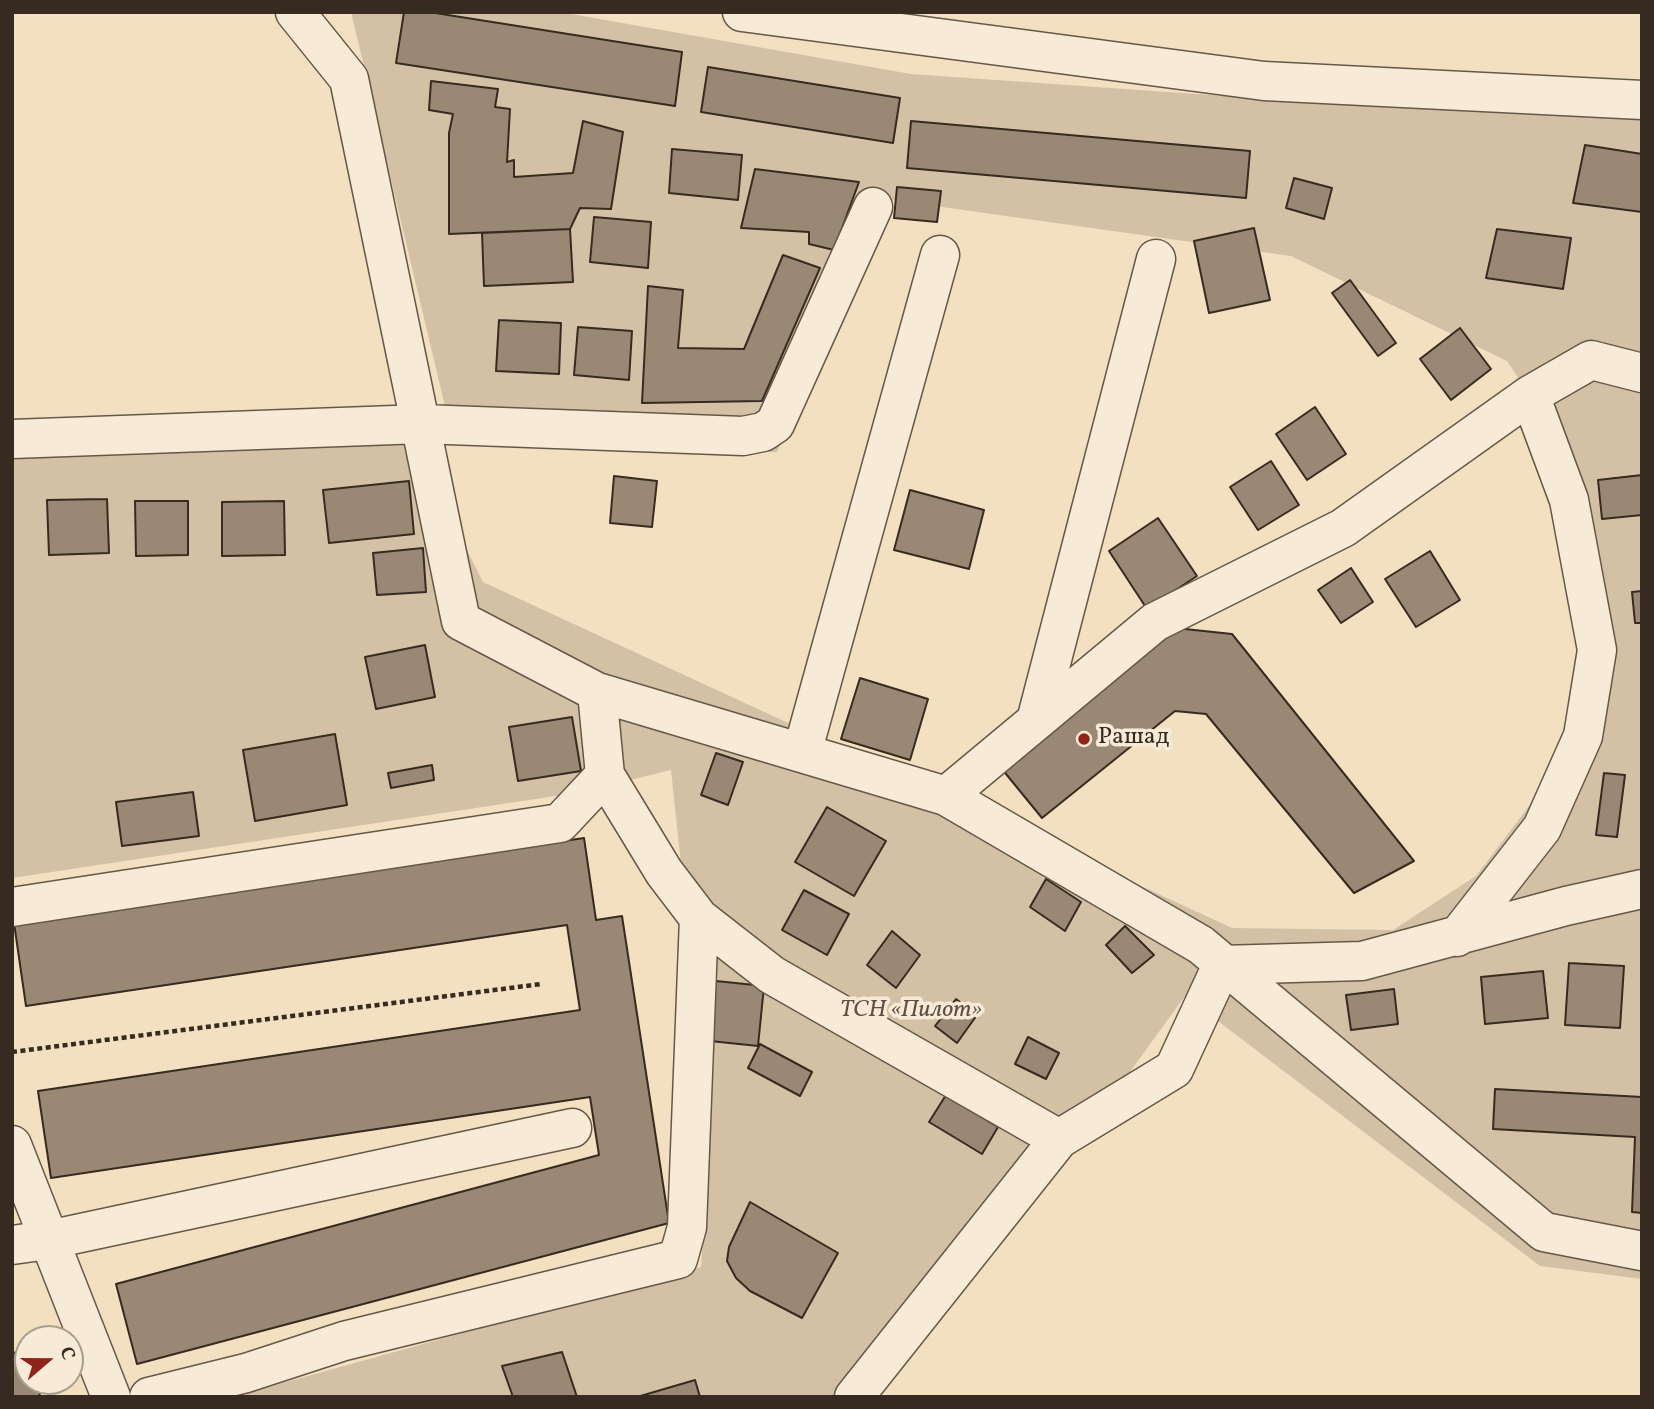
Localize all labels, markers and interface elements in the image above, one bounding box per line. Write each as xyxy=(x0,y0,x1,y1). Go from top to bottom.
place label: Рашад xyxy=(1098,725,1169,753)
marker: Рашад xyxy=(1076,731,1092,747)
park label: ТСН «Пилот» xyxy=(840,998,982,1026)
north arrow xyxy=(14,1325,84,1395)
text: С xyxy=(53,1343,81,1364)

